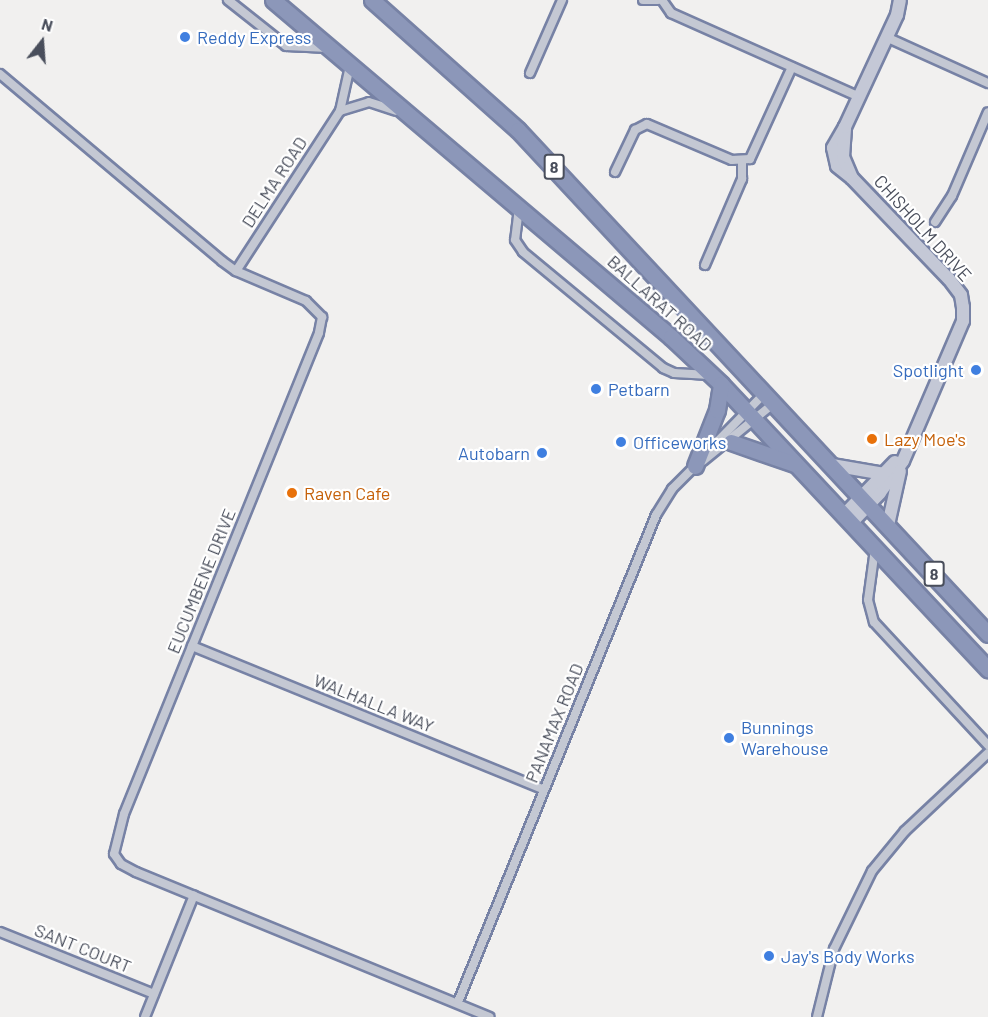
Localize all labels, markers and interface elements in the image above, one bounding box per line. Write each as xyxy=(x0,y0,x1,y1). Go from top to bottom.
north arrow xyxy=(12,12,72,72)
text: N xyxy=(40,14,55,35)
place label: Reddy Express xyxy=(197,26,311,48)
marker: Reddy Express xyxy=(178,30,192,44)
street label: DELMA ROAD xyxy=(237,133,311,231)
road number: 8 xyxy=(544,154,564,180)
street label: CHISHOLM DRIVE xyxy=(870,170,976,286)
street label: BALLARAT ROAD xyxy=(603,250,717,356)
place label: Spotlight xyxy=(893,359,964,381)
marker: Spotlight xyxy=(969,363,983,377)
place label: Petbarn xyxy=(608,378,670,400)
marker: Petbarn xyxy=(589,382,603,396)
place label: Lazy Moe's xyxy=(884,428,966,450)
place label: Officeworks xyxy=(633,431,726,453)
marker: Lazy Moe's xyxy=(865,432,879,446)
marker: Officeworks xyxy=(614,435,628,449)
place label: Autobarn xyxy=(458,442,530,464)
marker: Autobarn xyxy=(535,446,549,460)
place label: Raven Cafe xyxy=(304,482,390,504)
marker: Raven Cafe xyxy=(285,486,299,500)
street label: EUCUMBENE DRIVE xyxy=(162,505,240,657)
road number: 8 xyxy=(924,561,944,587)
street label: PANAMAX ROAD xyxy=(520,660,588,786)
street label: WALHALLA WAY xyxy=(311,669,437,737)
place label: Bunnings Warehouse xyxy=(741,717,828,760)
marker: Bunnings Warehouse xyxy=(722,731,736,745)
street label: SANT COURT xyxy=(31,919,135,977)
place label: Jay's Body Works xyxy=(781,945,915,967)
marker: Jay's Body Works xyxy=(762,949,776,963)

